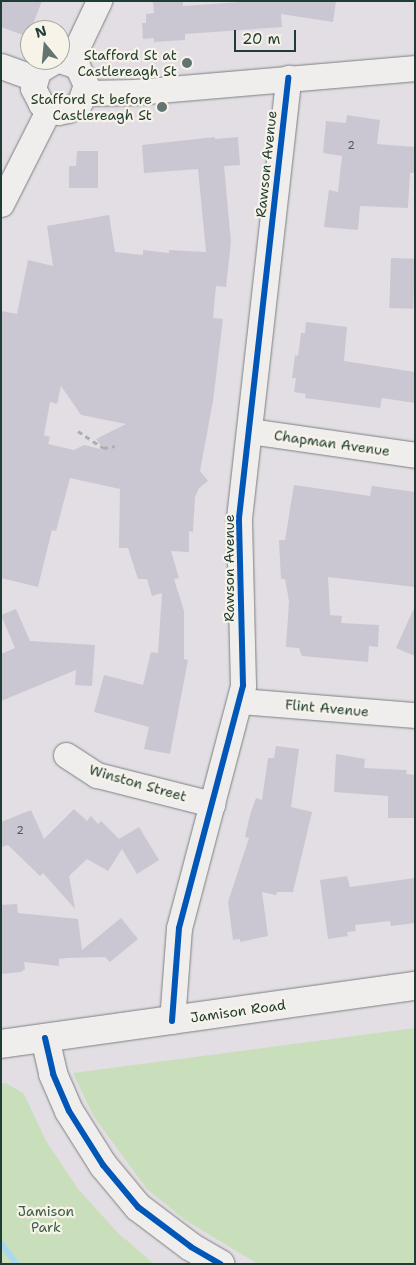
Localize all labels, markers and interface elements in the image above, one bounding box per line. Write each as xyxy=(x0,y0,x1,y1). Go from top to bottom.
north arrow xyxy=(20,20,70,70)
scale bar xyxy=(236,20,298,52)
text: N xyxy=(33,21,49,42)
text: 20 m xyxy=(242,29,281,49)
place label: Stafford St at Castlereagh St xyxy=(77,47,177,80)
marker: Stafford St at Castlereagh St xyxy=(181,57,193,69)
place label: Stafford St before Castlereagh St xyxy=(31,91,152,124)
marker: Stafford St before Castlereagh St xyxy=(156,101,168,113)
street label: Rawson Avenue xyxy=(252,110,280,218)
house number: 2 xyxy=(347,139,355,153)
street label: Chapman Avenue xyxy=(273,427,391,459)
street label: Rawson Avenue xyxy=(221,514,237,622)
street label: Flint Avenue xyxy=(284,696,370,720)
street label: Winston Street xyxy=(87,761,189,805)
house number: 2 xyxy=(16,824,24,838)
street label: Jamison Road xyxy=(189,996,287,1026)
park label: Jamison Park xyxy=(18,1203,74,1236)

